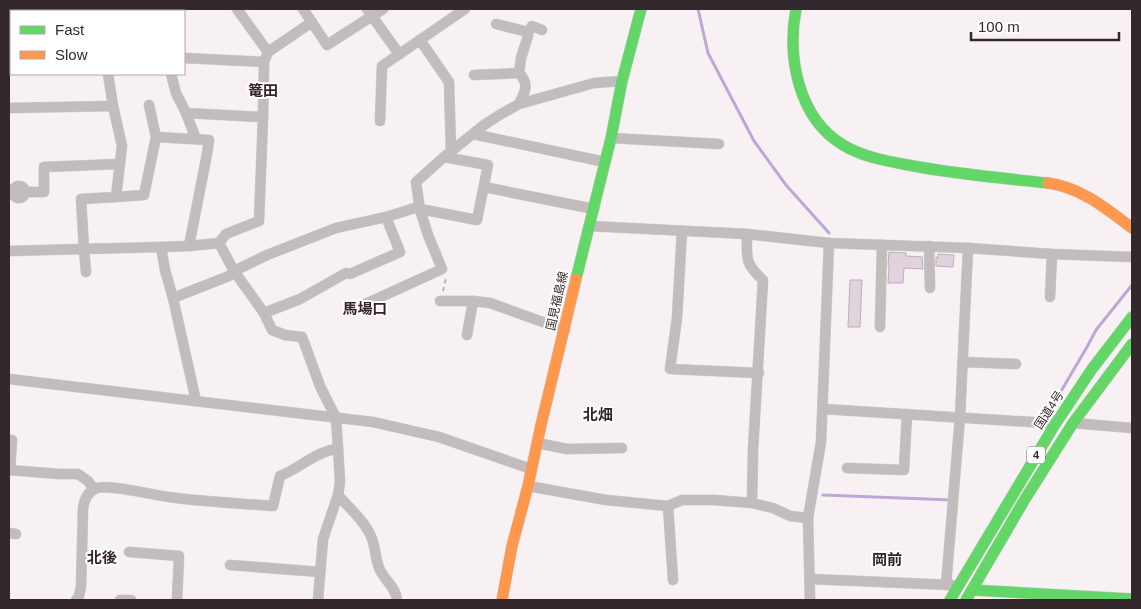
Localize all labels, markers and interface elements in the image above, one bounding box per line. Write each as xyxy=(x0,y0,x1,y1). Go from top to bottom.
legend xyxy=(10,10,185,75)
scale bar xyxy=(971,10,1118,42)
text: 100 m xyxy=(978,18,1020,35)
text: Fast xyxy=(55,21,85,38)
text: Slow xyxy=(55,46,88,63)
district label: 篭田 xyxy=(248,82,278,99)
street label: 国見福島線 xyxy=(543,270,571,332)
district label: 馬場口 xyxy=(342,300,388,317)
street label: 国道4号 xyxy=(1032,388,1066,432)
district label: 北畑 xyxy=(583,406,613,423)
road number: 4 xyxy=(1027,446,1045,464)
district label: 北後 xyxy=(87,549,117,566)
district label: 岡前 xyxy=(872,551,902,568)

